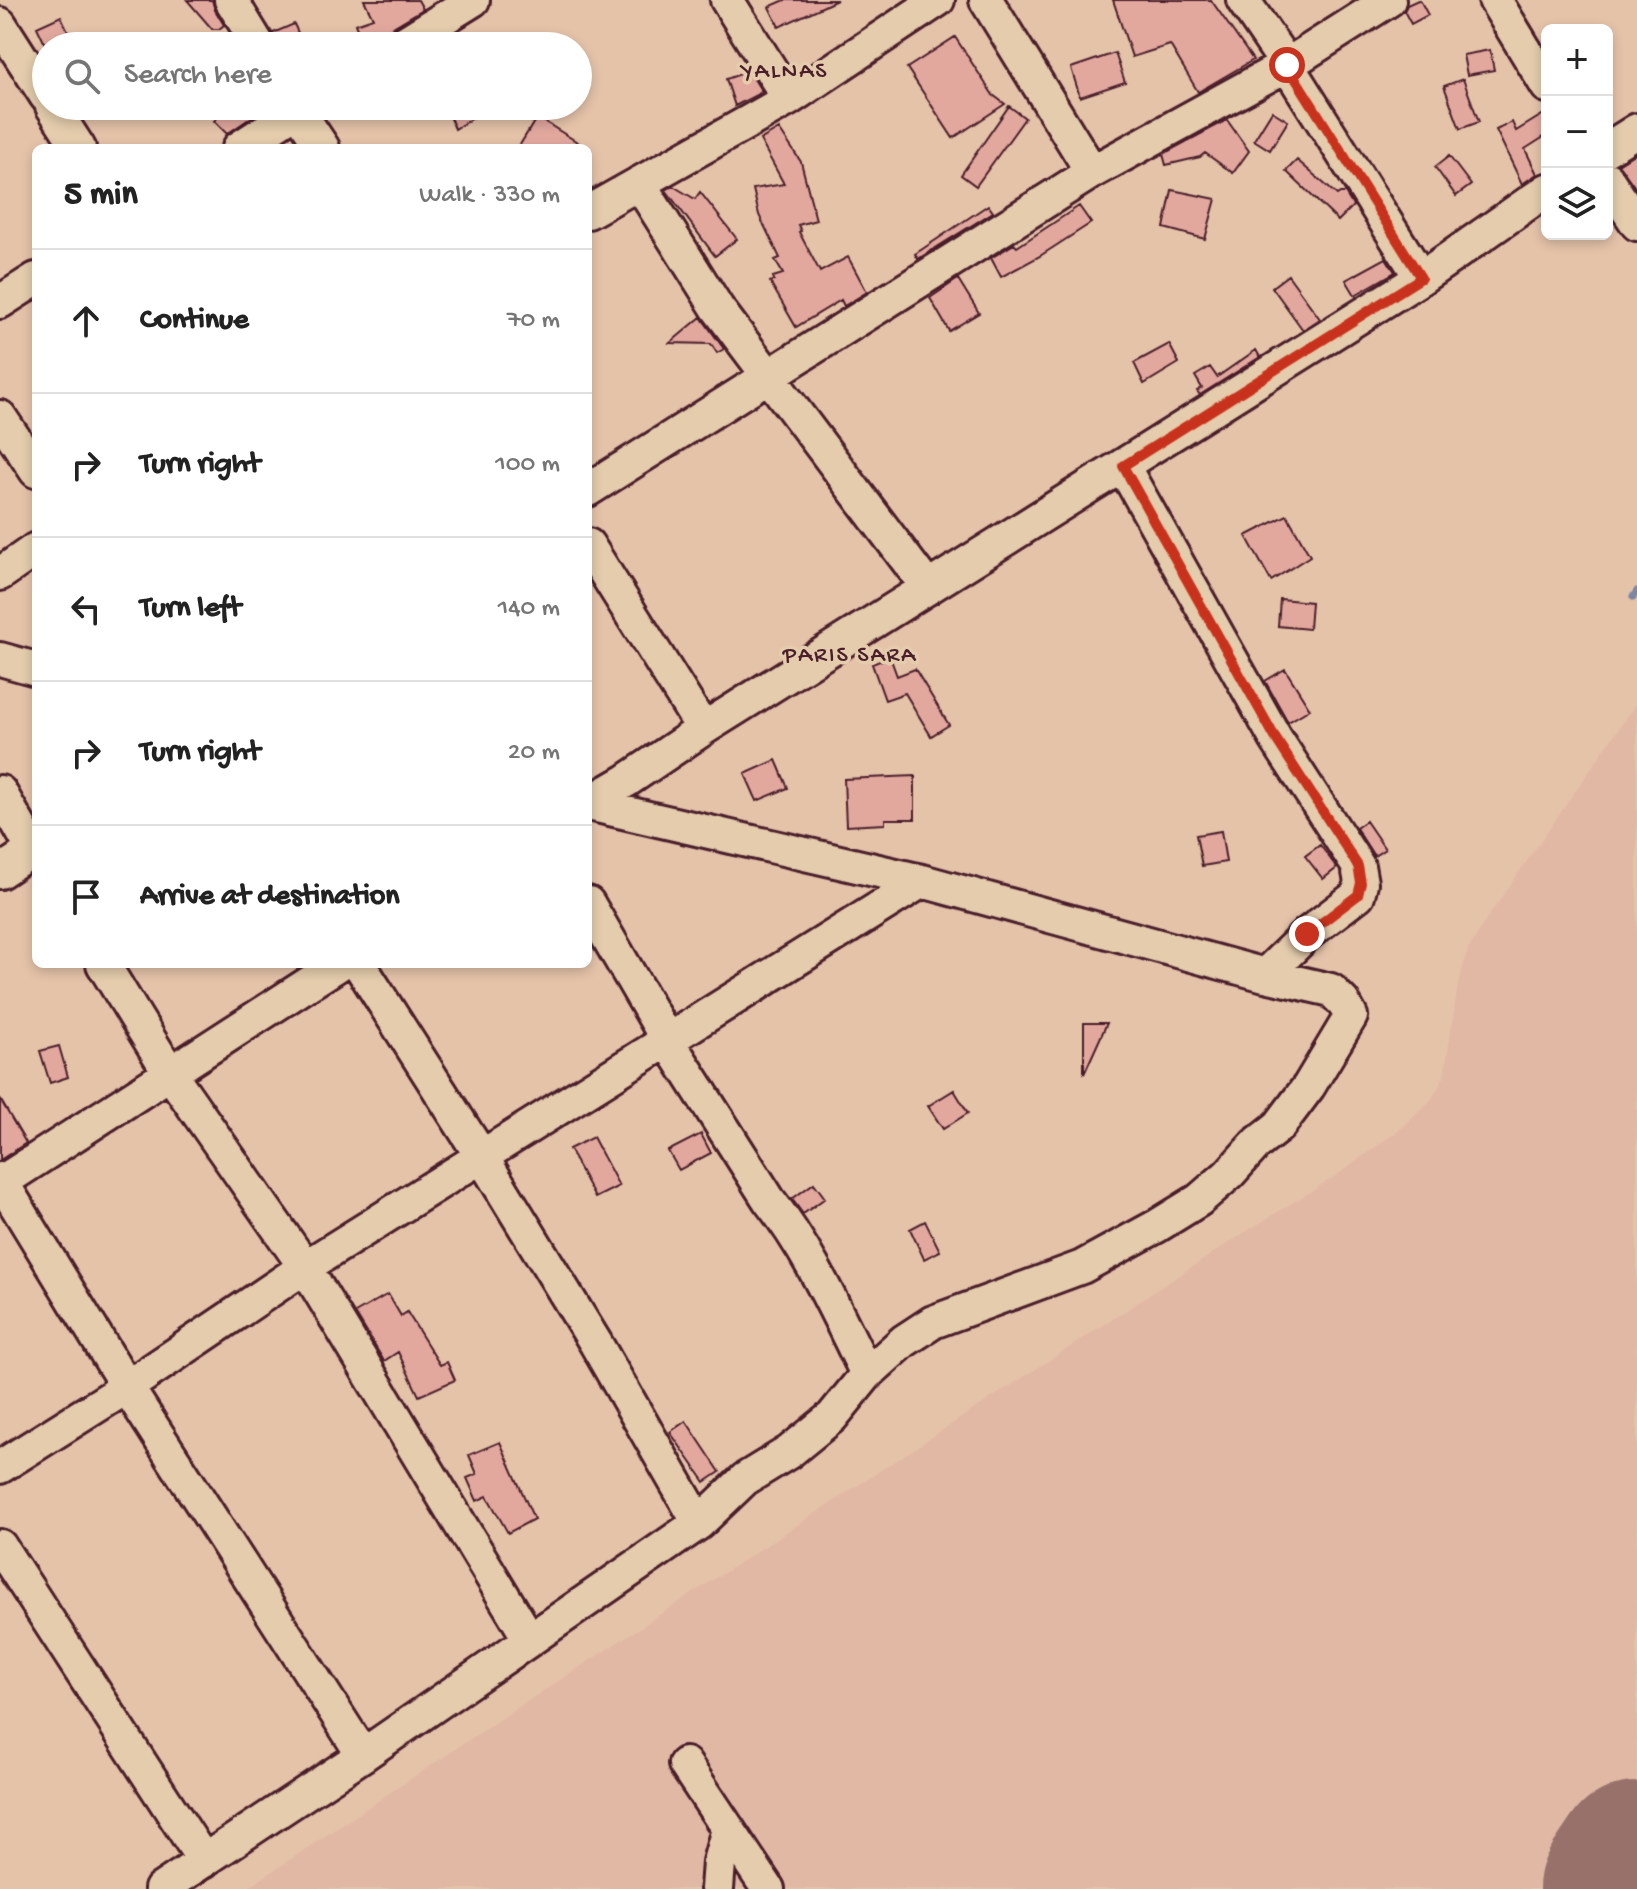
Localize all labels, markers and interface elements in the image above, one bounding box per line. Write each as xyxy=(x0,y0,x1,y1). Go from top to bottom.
map controls xyxy=(1541,24,1613,240)
button: + xyxy=(1541,24,1613,96)
search box xyxy=(32,32,592,120)
route start xyxy=(1269,47,1305,83)
icon: search xyxy=(60,54,104,98)
district label: YALNAS xyxy=(739,58,829,87)
text: Search here xyxy=(124,59,272,94)
button: − xyxy=(1541,96,1613,168)
button: layers xyxy=(1541,168,1613,240)
text: 5 min xyxy=(64,176,138,216)
text: Walk · 330 m xyxy=(419,181,560,212)
icon: ahead xyxy=(64,299,108,343)
text: Continue xyxy=(140,304,249,339)
text: 70 m xyxy=(507,306,560,337)
icon: right xyxy=(64,443,108,487)
text: Turn right xyxy=(140,448,260,483)
text: 100 m xyxy=(495,450,560,481)
icon: left xyxy=(64,587,108,631)
text: Turn left xyxy=(140,592,241,627)
text: 140 m xyxy=(498,594,560,625)
district label: PARIS SARA xyxy=(782,642,917,671)
icon: right xyxy=(64,731,108,775)
text: Turn right xyxy=(140,736,260,771)
text: 20 m xyxy=(508,738,560,769)
icon: arrive xyxy=(64,875,108,919)
text: Arrive at destination xyxy=(140,880,400,915)
route end xyxy=(1289,916,1325,952)

